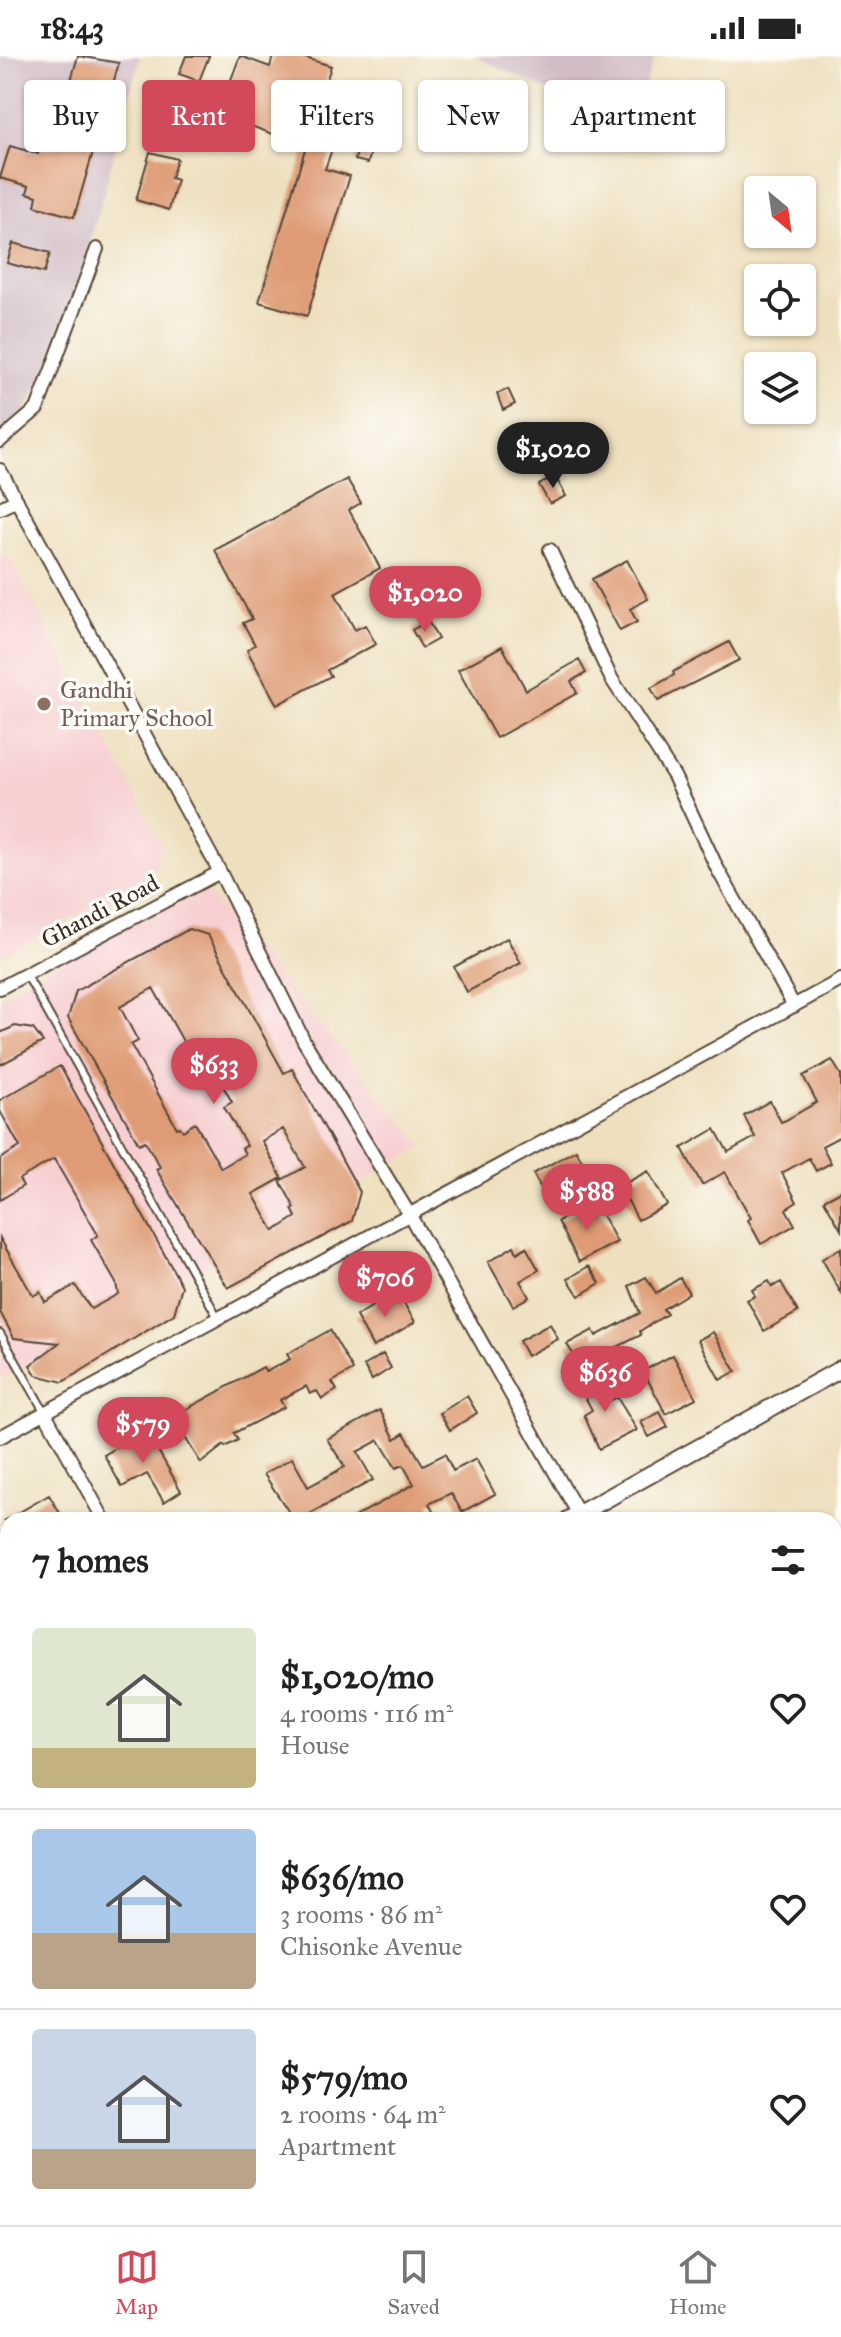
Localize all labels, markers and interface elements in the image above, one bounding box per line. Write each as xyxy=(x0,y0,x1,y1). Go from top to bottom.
text: 18:43 xyxy=(40,10,104,46)
chip: Buy xyxy=(24,80,126,152)
chip: Rent xyxy=(142,80,255,152)
chip: Filters xyxy=(271,80,402,152)
chip: New xyxy=(418,80,528,152)
chip: Apartment xyxy=(544,80,725,152)
north arrow xyxy=(744,176,816,248)
map controls xyxy=(744,176,816,424)
button: locate xyxy=(744,264,816,336)
button: layers xyxy=(744,352,816,424)
pin: $1,020 xyxy=(488,422,618,490)
text: $1,020 xyxy=(515,432,591,464)
pin: $1,020 xyxy=(360,566,490,634)
text: $1,020 xyxy=(387,576,463,608)
place label: Gandhi Primary School xyxy=(60,675,214,733)
marker: Gandhi Primary School xyxy=(35,695,53,713)
street label: Ghandi Road xyxy=(36,867,164,955)
pin: $633 xyxy=(167,1038,261,1106)
text: $633 xyxy=(189,1048,239,1080)
pin: $588 xyxy=(540,1164,634,1232)
text: $588 xyxy=(559,1174,615,1206)
pin: $706 xyxy=(338,1251,432,1319)
text: $706 xyxy=(356,1261,414,1293)
pin: $636 xyxy=(558,1346,652,1414)
text: $636 xyxy=(579,1356,631,1388)
pin: $579 xyxy=(96,1397,190,1465)
text: $579 xyxy=(115,1407,171,1439)
icon: filters xyxy=(766,1538,810,1582)
text: 7 homes xyxy=(32,1540,149,1581)
text: $1,020/mo xyxy=(280,1656,434,1697)
icon: home xyxy=(96,1660,192,1756)
icon: heart xyxy=(766,1686,810,1730)
text: 4 rooms · 116 m² xyxy=(280,1697,453,1729)
text: House xyxy=(280,1729,350,1761)
text: $636/mo xyxy=(280,1857,404,1898)
icon: home xyxy=(96,1861,192,1957)
icon: heart xyxy=(766,1887,810,1931)
text: 3 rooms · 86 m² xyxy=(280,1898,443,1930)
text: Chisonke Avenue xyxy=(280,1930,463,1962)
text: $579/mo xyxy=(280,2057,408,2098)
icon: home xyxy=(96,2061,192,2157)
icon: heart xyxy=(766,2087,810,2131)
text: 2 rooms · 64 m² xyxy=(280,2098,446,2130)
text: Apartment xyxy=(280,2130,396,2162)
tab: Map xyxy=(115,2245,159,2320)
tab: Saved xyxy=(388,2245,440,2320)
tab: Home xyxy=(669,2245,726,2320)

